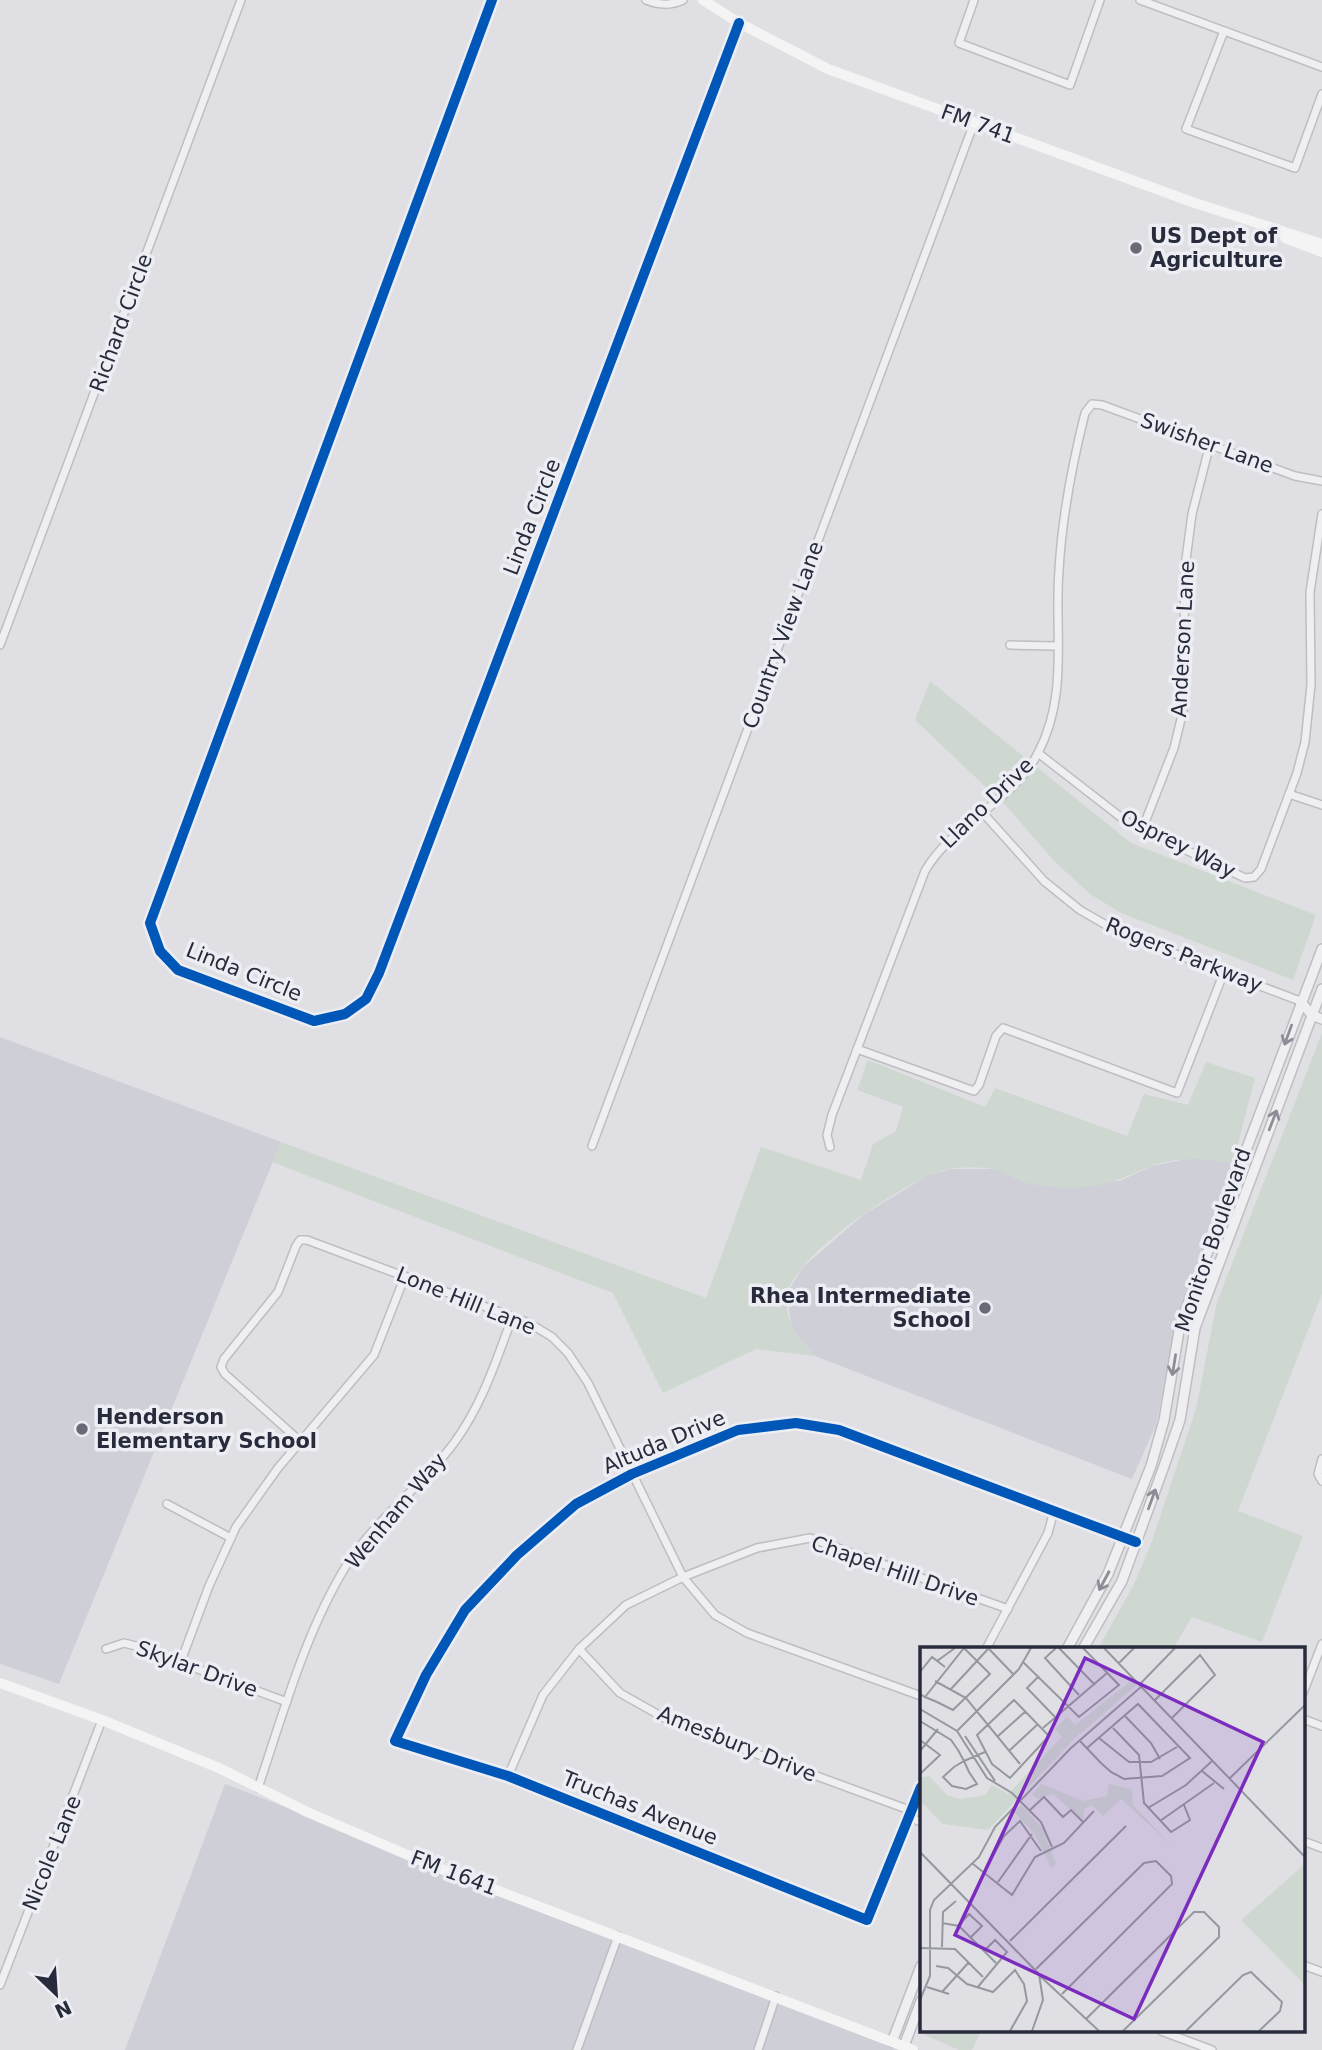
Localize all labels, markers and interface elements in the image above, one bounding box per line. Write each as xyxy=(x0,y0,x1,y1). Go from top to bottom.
street label: FM 741 xyxy=(938,100,1018,148)
place label: US Dept of Agriculture xyxy=(1150,224,1283,272)
marker: US Dept of Agriculture xyxy=(1128,240,1144,256)
street label: Richard Circle xyxy=(85,251,157,395)
street label: Swisher Lane xyxy=(1137,408,1277,478)
street label: Linda Circle xyxy=(499,455,565,579)
street label: Country View Lane xyxy=(738,538,828,732)
street label: Anderson Lane xyxy=(1167,560,1199,718)
street label: Llano Drive xyxy=(936,753,1038,853)
street label: Osprey Way xyxy=(1117,805,1239,883)
street label: Rogers Parkway xyxy=(1102,913,1266,997)
street label: Linda Circle xyxy=(183,938,305,1006)
one-way arrow xyxy=(1281,1024,1293,1046)
one-way arrow xyxy=(1267,1109,1280,1131)
street label: Monitor Boulevard xyxy=(1170,1145,1256,1335)
street label: Lone Hill Lane xyxy=(393,1262,539,1340)
place label: Rhea Intermediate School xyxy=(750,1284,971,1332)
marker: Rhea Intermediate School xyxy=(977,1300,993,1316)
one-way arrow xyxy=(1167,1353,1180,1376)
place label: Henderson Elementary School xyxy=(96,1405,317,1453)
street label: Altuda Drive xyxy=(599,1405,729,1479)
marker: Henderson Elementary School xyxy=(74,1421,90,1437)
street label: Wenham Way xyxy=(341,1448,451,1574)
one-way arrow xyxy=(1147,1488,1159,1510)
street label: Chapel Hill Drive xyxy=(808,1531,982,1611)
one-way arrow xyxy=(1097,1570,1111,1591)
street label: Skylar Drive xyxy=(133,1636,261,1702)
inset map xyxy=(920,1647,1304,2032)
street label: Amesbury Drive xyxy=(654,1701,820,1787)
street label: Truchas Avenue xyxy=(558,1766,721,1850)
street label: Nicole Lane xyxy=(18,1792,86,1914)
street label: FM 1641 xyxy=(408,1846,500,1900)
north arrow xyxy=(21,1959,91,2029)
text: N xyxy=(51,1996,75,2023)

